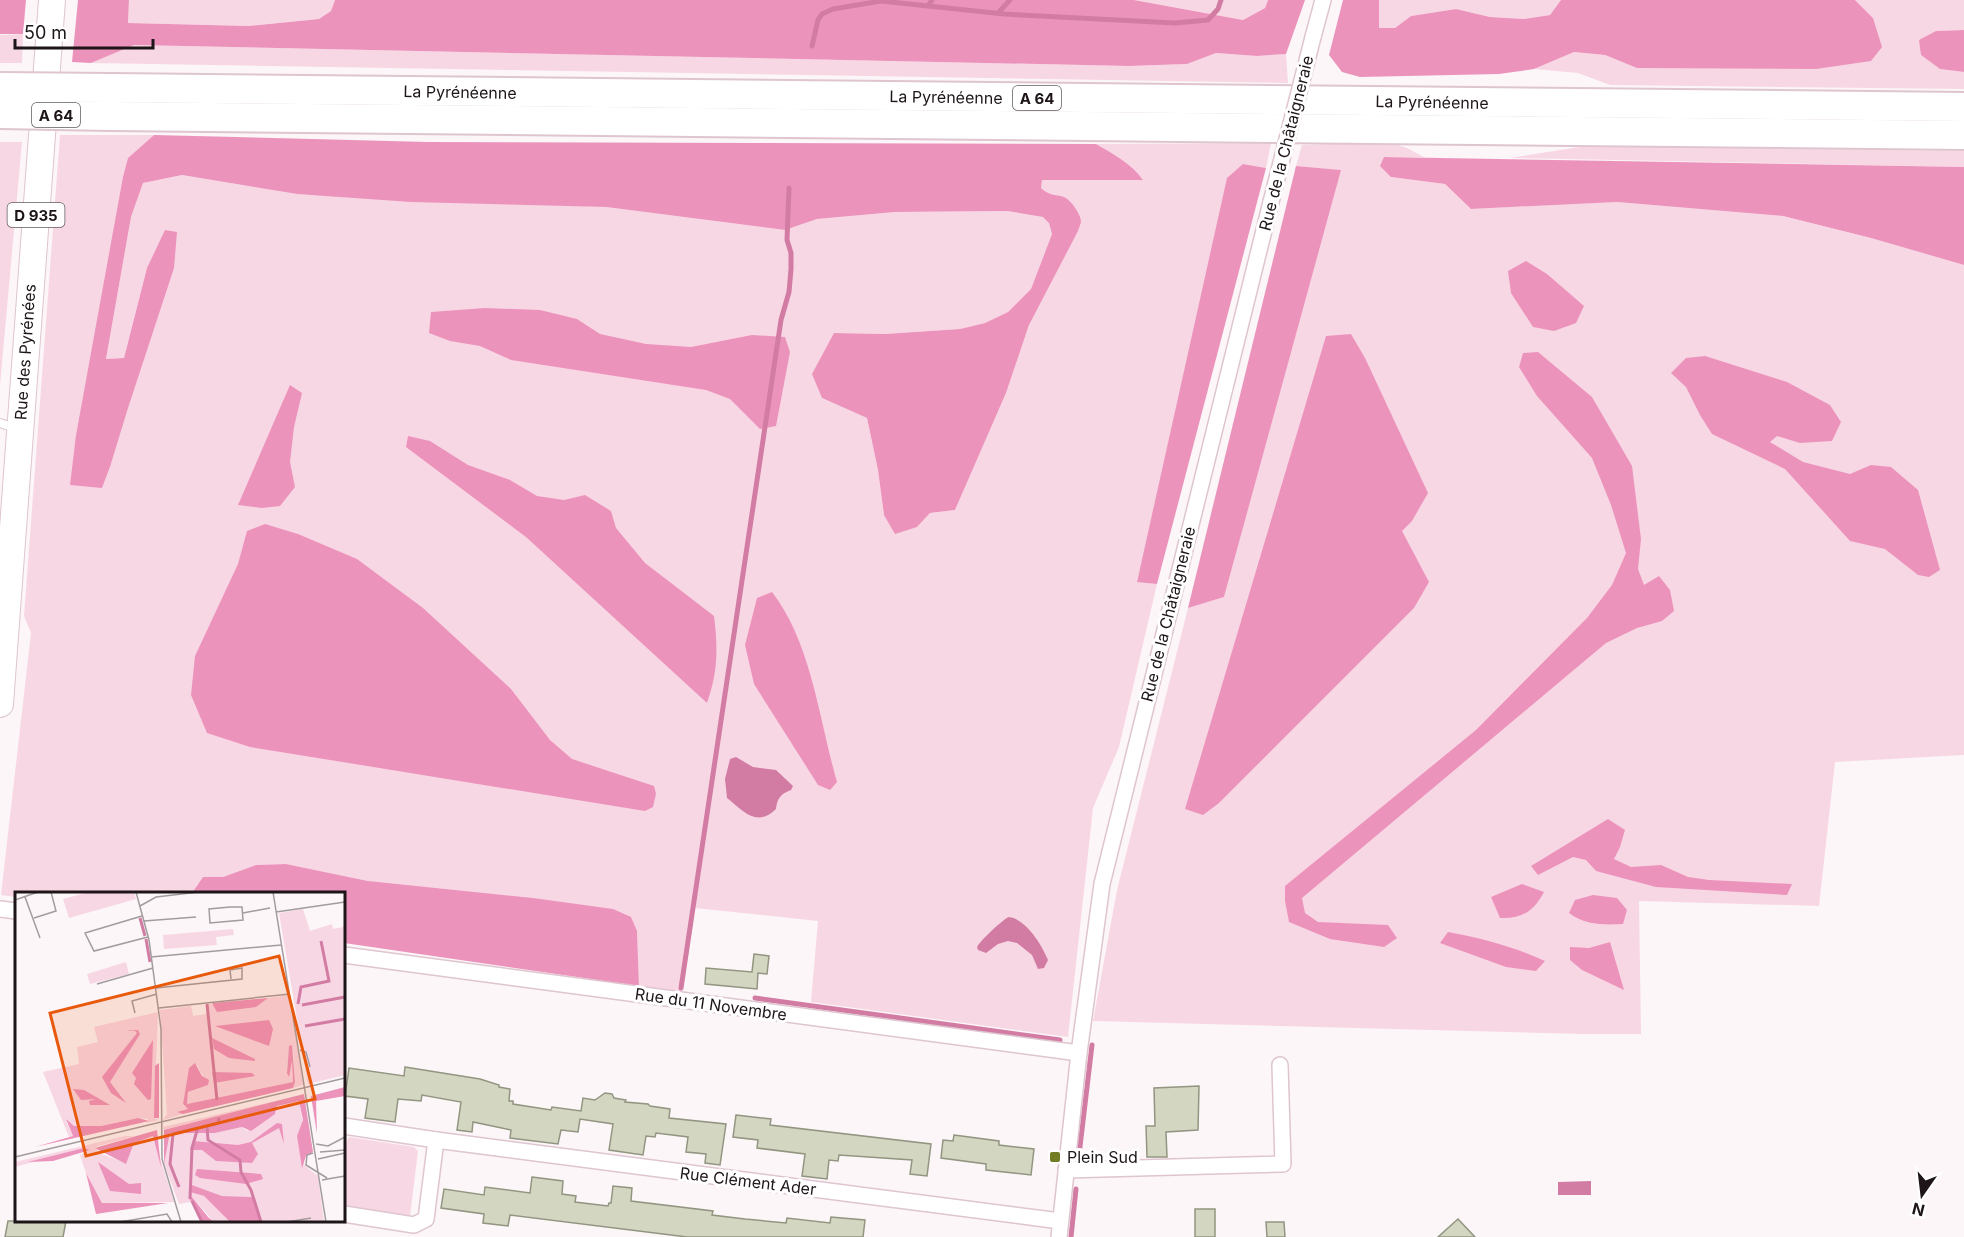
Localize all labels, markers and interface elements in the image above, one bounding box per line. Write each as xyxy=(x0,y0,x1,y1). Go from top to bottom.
scale bar xyxy=(15,12,153,50)
text: 50 m xyxy=(24,22,67,43)
street label: Rue de la Châtaigneraie xyxy=(1255,53,1317,233)
street label: La Pyrénéenne xyxy=(403,81,517,103)
street label: La Pyrénéenne xyxy=(889,86,1003,108)
road number: A 64 xyxy=(1013,86,1061,110)
street label: La Pyrénéenne xyxy=(1375,91,1489,113)
road number: A 64 xyxy=(32,103,80,127)
road number: D 935 xyxy=(8,203,64,227)
street label: Rue des Pyrénées xyxy=(10,283,40,421)
street label: Rue de la Châtaigneraie xyxy=(1137,524,1199,704)
inset map xyxy=(15,892,345,1222)
street label: Rue du 11 Novembre xyxy=(634,983,788,1025)
place label: Plein Sud xyxy=(1067,1147,1138,1167)
marker: Plein Sud xyxy=(1048,1150,1062,1164)
street label: Rue Clément Ader xyxy=(679,1163,817,1199)
north arrow xyxy=(1892,1165,1952,1225)
text: N xyxy=(1910,1198,1927,1221)

